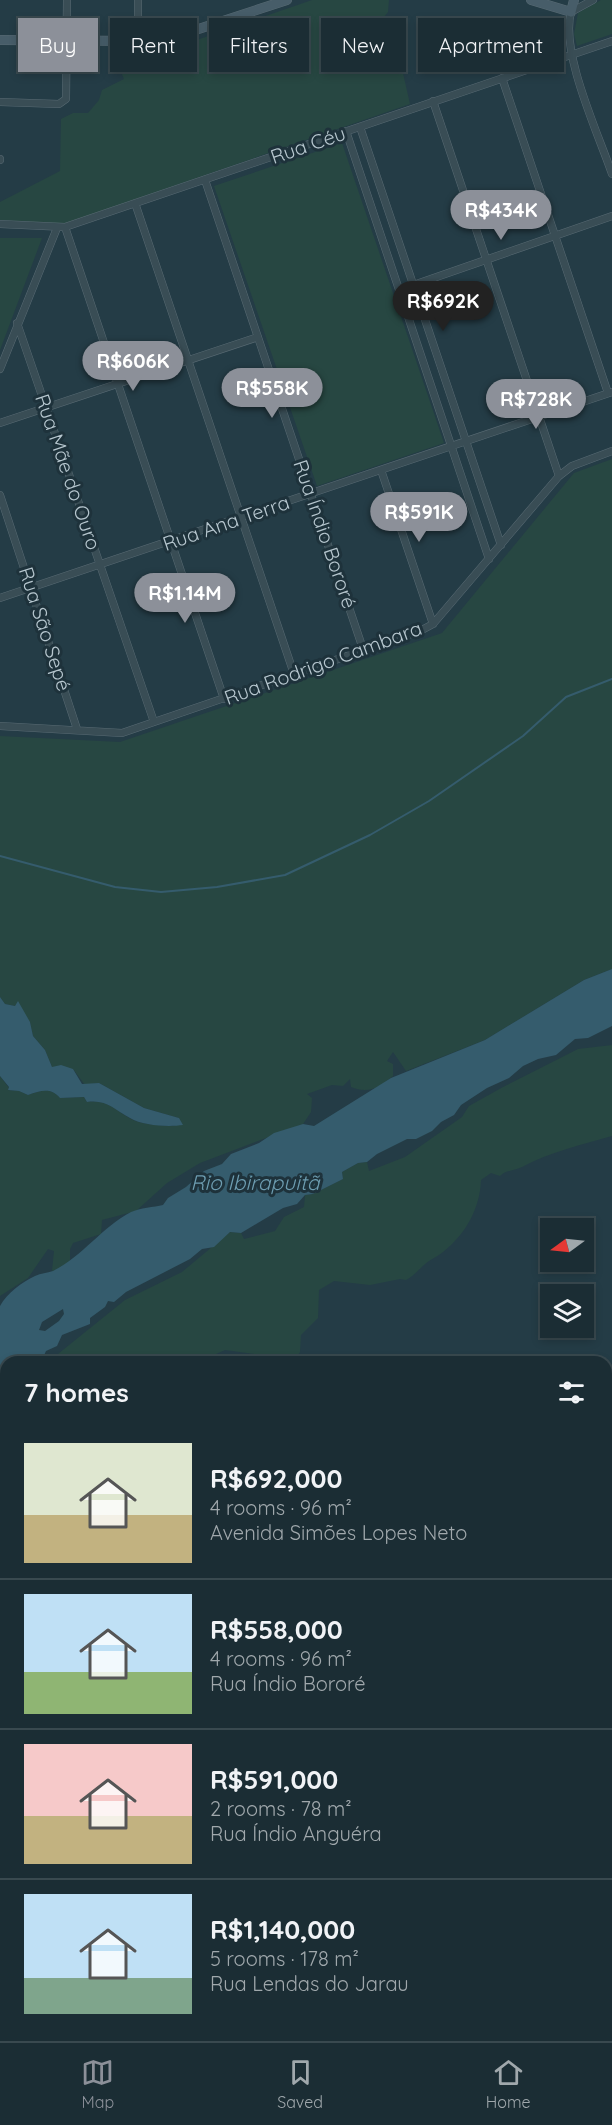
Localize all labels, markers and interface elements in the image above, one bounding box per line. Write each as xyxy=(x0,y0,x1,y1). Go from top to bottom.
chip: Buy xyxy=(18,18,98,72)
chip: Rent xyxy=(110,18,197,72)
chip: Filters xyxy=(209,18,309,72)
chip: New xyxy=(321,18,406,72)
chip: Apartment xyxy=(418,18,564,72)
street label: Rua Céu xyxy=(267,120,349,169)
pin: R$434K xyxy=(452,190,550,241)
text: R$434K xyxy=(464,197,538,222)
pin: R$692K xyxy=(394,281,492,332)
text: R$692K xyxy=(407,288,479,313)
pin: R$606K xyxy=(84,341,182,392)
text: R$606K xyxy=(96,348,170,373)
pin: R$558K xyxy=(223,368,321,419)
text: R$558K xyxy=(236,375,308,400)
pin: R$728K xyxy=(487,379,585,430)
text: R$728K xyxy=(500,386,572,411)
street label: Rua Mãe do Ouro xyxy=(30,391,107,553)
street label: Rua Índio Bororé xyxy=(288,456,363,611)
street label: Rua Ana Terra xyxy=(159,489,293,556)
pin: R$591K xyxy=(370,492,468,543)
text: R$591K xyxy=(384,499,454,524)
street label: Rua São Sepé xyxy=(14,564,77,694)
pin: R$1.14M xyxy=(130,573,240,624)
text: R$1.14M xyxy=(148,580,222,605)
street label: Rua Rodrigo Cambara xyxy=(221,615,425,710)
water label: Rio Ibirapuitã xyxy=(190,1169,321,1195)
north arrow xyxy=(540,1218,594,1272)
map controls xyxy=(540,1218,594,1338)
button: layers xyxy=(540,1284,594,1338)
text: 7 homes xyxy=(24,1376,129,1409)
icon: filters xyxy=(555,1376,588,1409)
text: R$692,000 xyxy=(210,1462,342,1495)
icon: home xyxy=(72,1467,144,1539)
text: 4 rooms · 96 m² xyxy=(210,1495,352,1520)
text: Avenida Simões Lopes Neto xyxy=(210,1520,467,1545)
text: R$558,000 xyxy=(210,1613,343,1646)
icon: home xyxy=(72,1618,144,1690)
text: 4 rooms · 96 m² xyxy=(210,1646,352,1671)
text: Rua Índio Bororé xyxy=(210,1671,366,1696)
text: R$591,000 xyxy=(210,1763,338,1796)
icon: home xyxy=(72,1768,144,1840)
text: 2 rooms · 78 m² xyxy=(210,1796,352,1821)
text: Rua Índio Anguéra xyxy=(210,1821,382,1846)
text: R$1,140,000 xyxy=(210,1913,355,1946)
icon: home xyxy=(72,1918,144,1990)
text: 5 rooms · 178 m² xyxy=(210,1946,359,1971)
text: Rua Lendas do Jarau xyxy=(210,1971,409,1996)
tab: Map xyxy=(81,2056,114,2112)
tab: Saved xyxy=(277,2056,323,2112)
tab: Home xyxy=(486,2056,531,2112)

